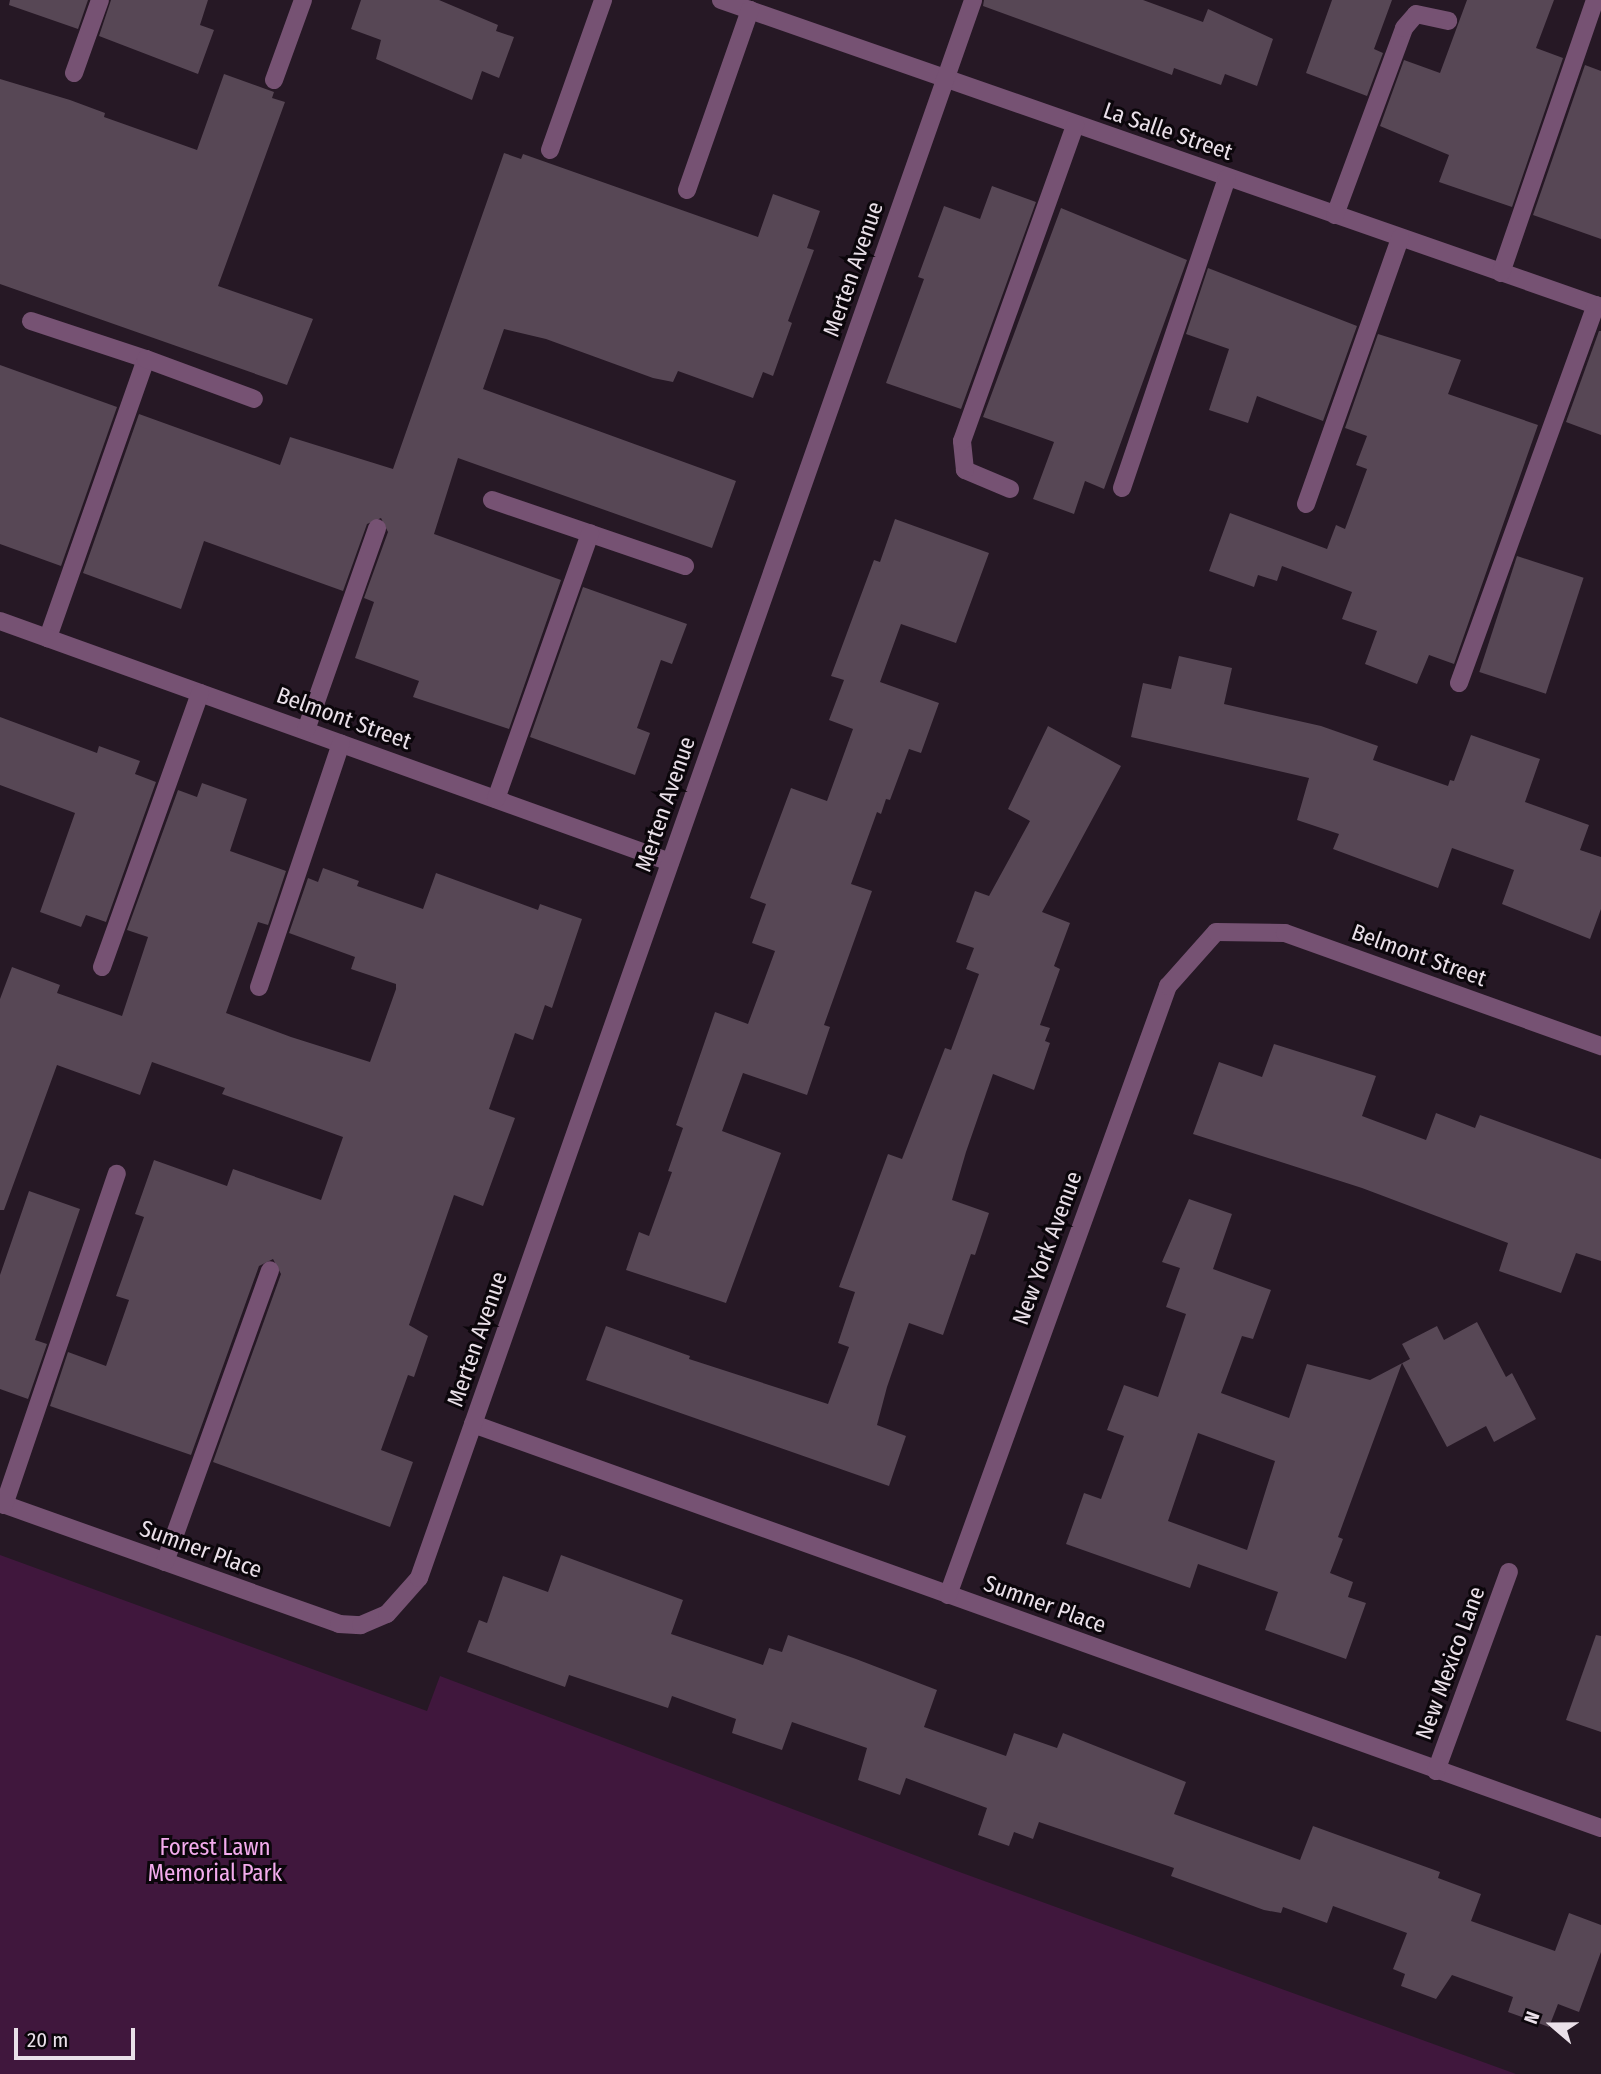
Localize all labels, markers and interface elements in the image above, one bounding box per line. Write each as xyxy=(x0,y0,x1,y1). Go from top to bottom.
street label: La Salle Street xyxy=(1100,96,1236,166)
street label: Merten Avenue xyxy=(817,198,889,340)
street label: Belmont Street xyxy=(273,681,415,755)
street label: Merten Avenue xyxy=(629,733,701,875)
street label: Belmont Street xyxy=(1348,918,1490,992)
street label: New York Avenue xyxy=(1006,1168,1088,1328)
street label: Merten Avenue xyxy=(441,1268,513,1410)
street label: Sumner Place xyxy=(136,1514,266,1584)
street label: Sumner Place xyxy=(980,1569,1110,1639)
street label: New Mexico Lane xyxy=(1410,1583,1490,1743)
park label: Forest Lawn Memorial Park xyxy=(148,1833,282,1887)
north arrow xyxy=(1517,1990,1587,2060)
text: N xyxy=(1519,2008,1545,2027)
scale bar xyxy=(18,2014,138,2058)
text: 20 m xyxy=(27,2027,68,2053)

